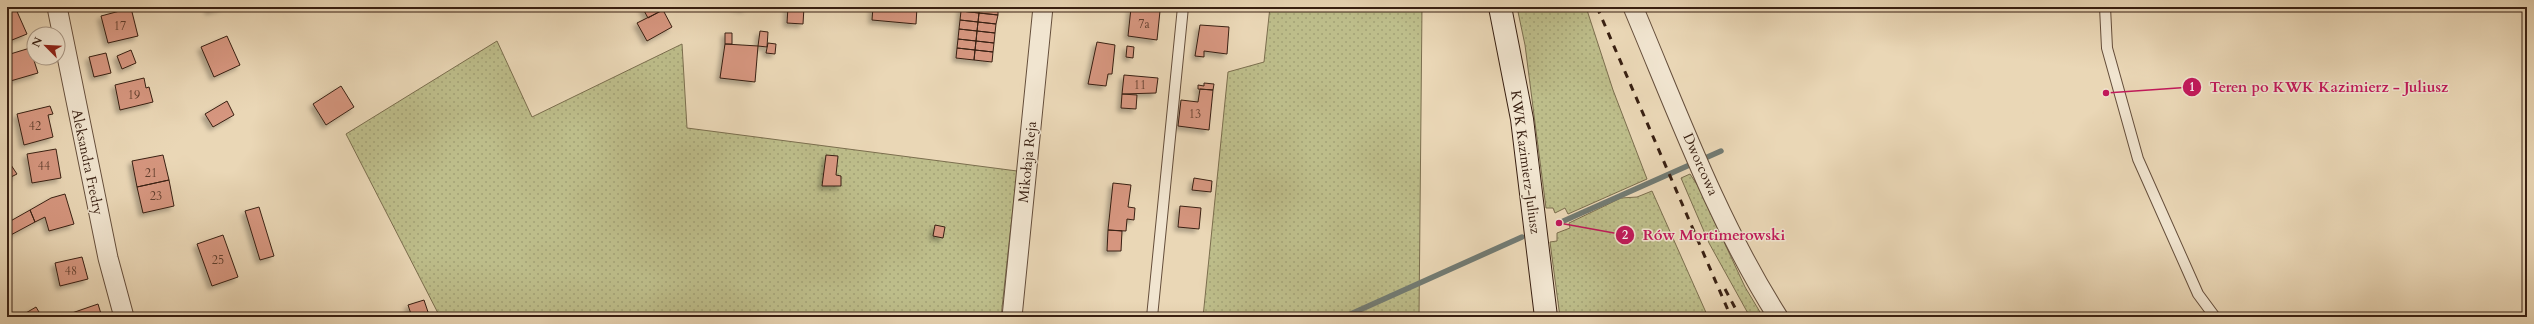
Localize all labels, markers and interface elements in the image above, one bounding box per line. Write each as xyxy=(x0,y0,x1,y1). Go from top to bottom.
house number: 7a xyxy=(1138,16,1150,32)
house number: 17 xyxy=(114,18,126,34)
north arrow xyxy=(26,26,66,66)
text: N xyxy=(29,34,46,50)
callout: Teren po KWK Kazimierz - Juliusz xyxy=(2182,73,2457,100)
house number: 11 xyxy=(1134,77,1146,93)
text: Teren po KWK Kazimierz - Juliusz xyxy=(2210,77,2449,97)
text: 1 xyxy=(2189,79,2195,95)
house number: 19 xyxy=(128,87,140,103)
street label: KWK Kazimierz-Juliusz xyxy=(1506,89,1545,236)
house number: 13 xyxy=(1189,106,1201,122)
street label: Aleksandra Fredry xyxy=(67,107,108,217)
house number: 42 xyxy=(29,118,41,134)
street label: Mikołaja Reja xyxy=(1014,120,1041,204)
street label: Dworcowa xyxy=(1678,130,1723,198)
house number: 44 xyxy=(38,158,50,174)
house number: 21 xyxy=(145,165,157,181)
house number: 23 xyxy=(150,188,162,204)
callout: Rów Mortimerowski xyxy=(1615,221,1794,248)
text: Rów Mortimerowski xyxy=(1643,225,1785,245)
text: 2 xyxy=(1622,227,1628,243)
house number: 25 xyxy=(212,252,224,268)
house number: 48 xyxy=(65,263,77,279)

